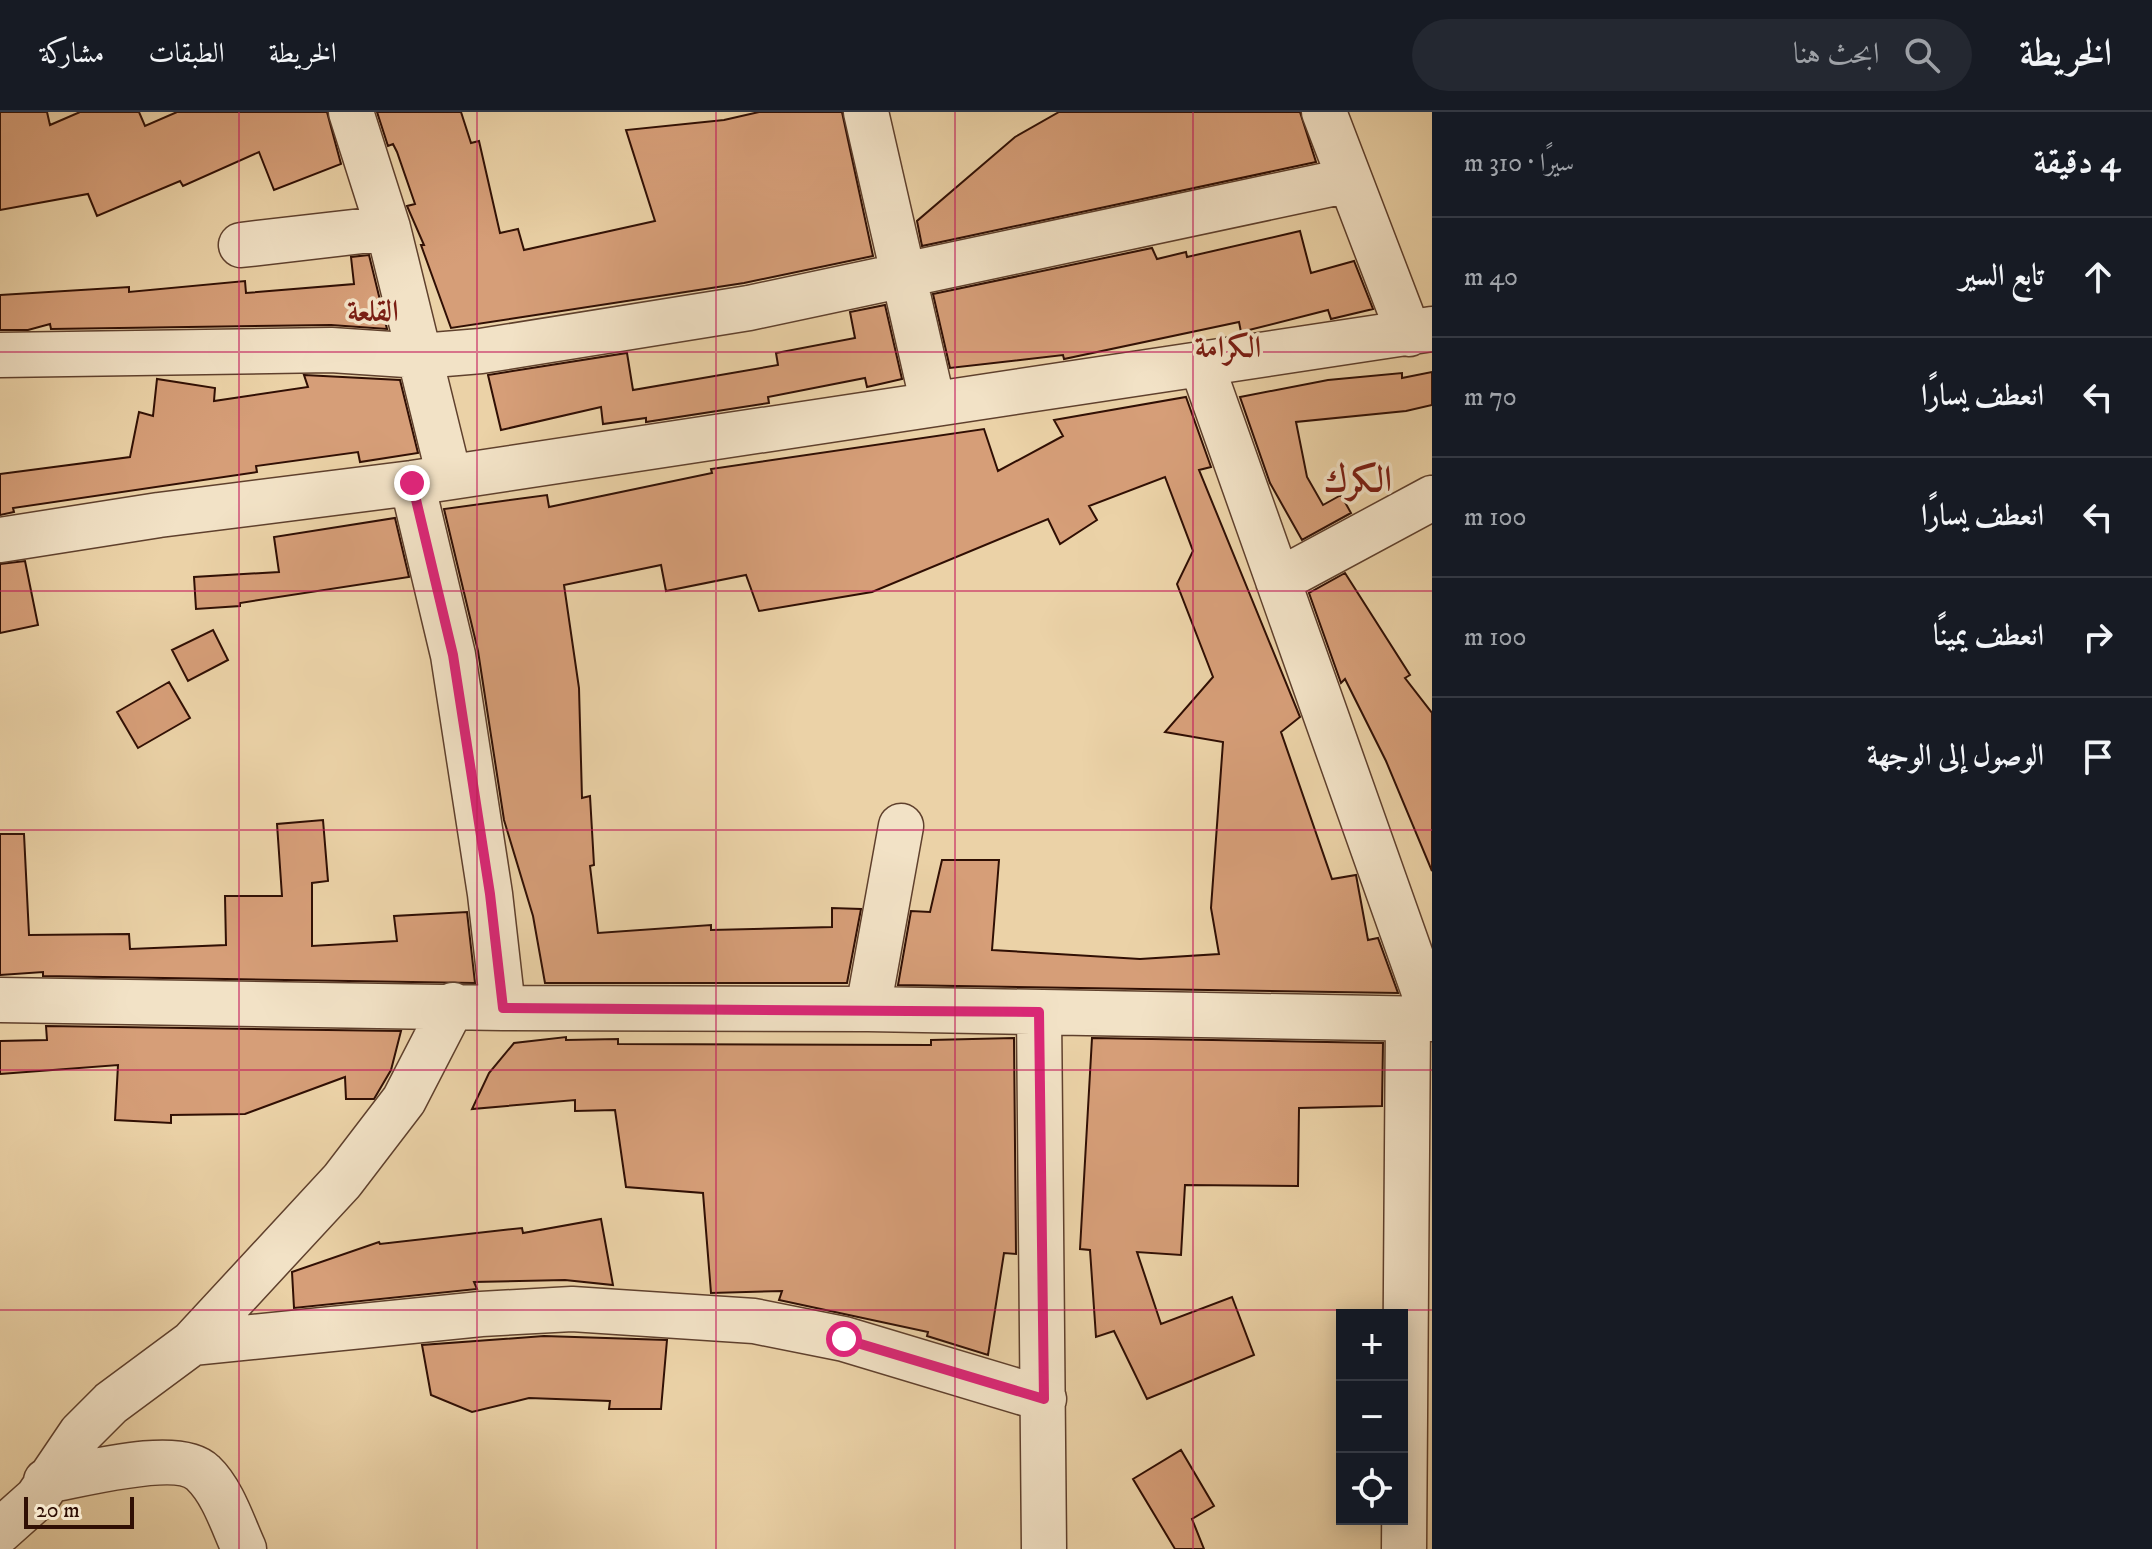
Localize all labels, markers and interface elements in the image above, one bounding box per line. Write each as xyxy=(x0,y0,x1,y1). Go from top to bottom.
search box xyxy=(1412,19,1972,91)
text: الخريطة xyxy=(2020,30,2112,78)
icon: search xyxy=(1900,33,1944,77)
text: مشاركة xyxy=(40,36,104,71)
text: الطبقات xyxy=(148,36,225,71)
text: الخريطة xyxy=(269,36,337,71)
text: ابحث هنا xyxy=(1793,36,1880,73)
text: 4 دقيقة xyxy=(2034,141,2120,183)
text: سيرًا · 310 m xyxy=(1464,147,1574,180)
icon: ahead xyxy=(2076,255,2120,299)
text: تابع السير xyxy=(1959,258,2044,295)
text: 40 m xyxy=(1464,261,1518,294)
district label: القلعة xyxy=(347,294,399,331)
district label: الكرامة xyxy=(1195,330,1261,367)
icon: left xyxy=(2076,375,2120,419)
text: انعطف يسارًا xyxy=(1921,378,2044,415)
text: 70 m xyxy=(1464,381,1517,414)
district label: الكرك xyxy=(1324,458,1392,503)
route end xyxy=(394,465,430,501)
icon: left xyxy=(2076,495,2120,539)
text: انعطف يسارًا xyxy=(1921,498,2044,535)
text: 100 m xyxy=(1464,501,1527,534)
icon: right xyxy=(2076,615,2120,659)
text: انعطف يمينًا xyxy=(1933,618,2044,655)
text: 100 m xyxy=(1464,621,1527,654)
icon: arrive xyxy=(2076,735,2120,779)
text: الوصول إلى الوجهة xyxy=(1867,738,2044,775)
map controls xyxy=(1336,1309,1408,1525)
button: + xyxy=(1336,1309,1408,1381)
route start xyxy=(826,1321,862,1357)
button: − xyxy=(1336,1381,1408,1453)
button: locate xyxy=(1336,1453,1408,1525)
scale bar xyxy=(24,1493,134,1529)
text: 20 m xyxy=(36,1497,80,1524)

